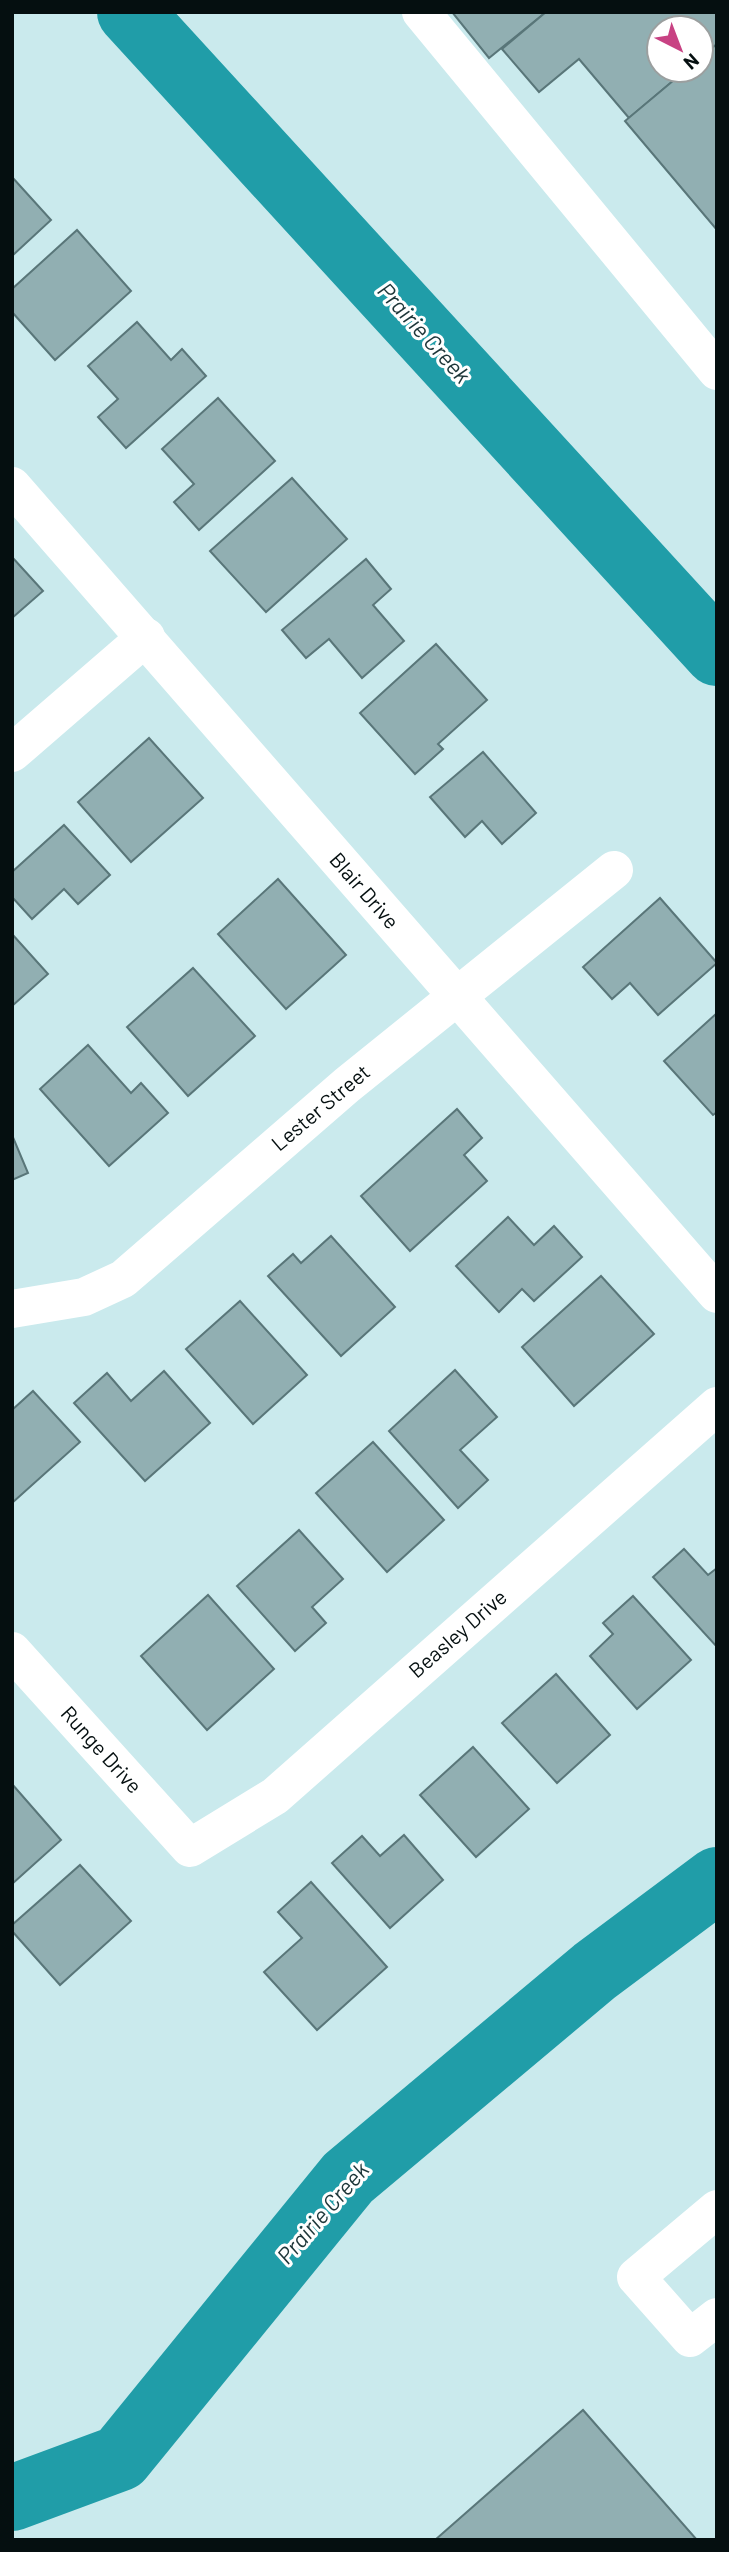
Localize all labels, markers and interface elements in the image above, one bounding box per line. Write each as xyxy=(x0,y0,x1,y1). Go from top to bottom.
north arrow xyxy=(645,14,715,84)
text: N xyxy=(679,49,704,75)
water label: Prairie Creek xyxy=(372,276,477,388)
street label: Blair Drive xyxy=(325,847,405,933)
street label: Lester Street xyxy=(266,1058,374,1155)
street label: Beasley Drive xyxy=(403,1584,511,1682)
street label: Runge Drive xyxy=(56,1700,148,1798)
water label: Prairie Creek xyxy=(270,2156,374,2269)

